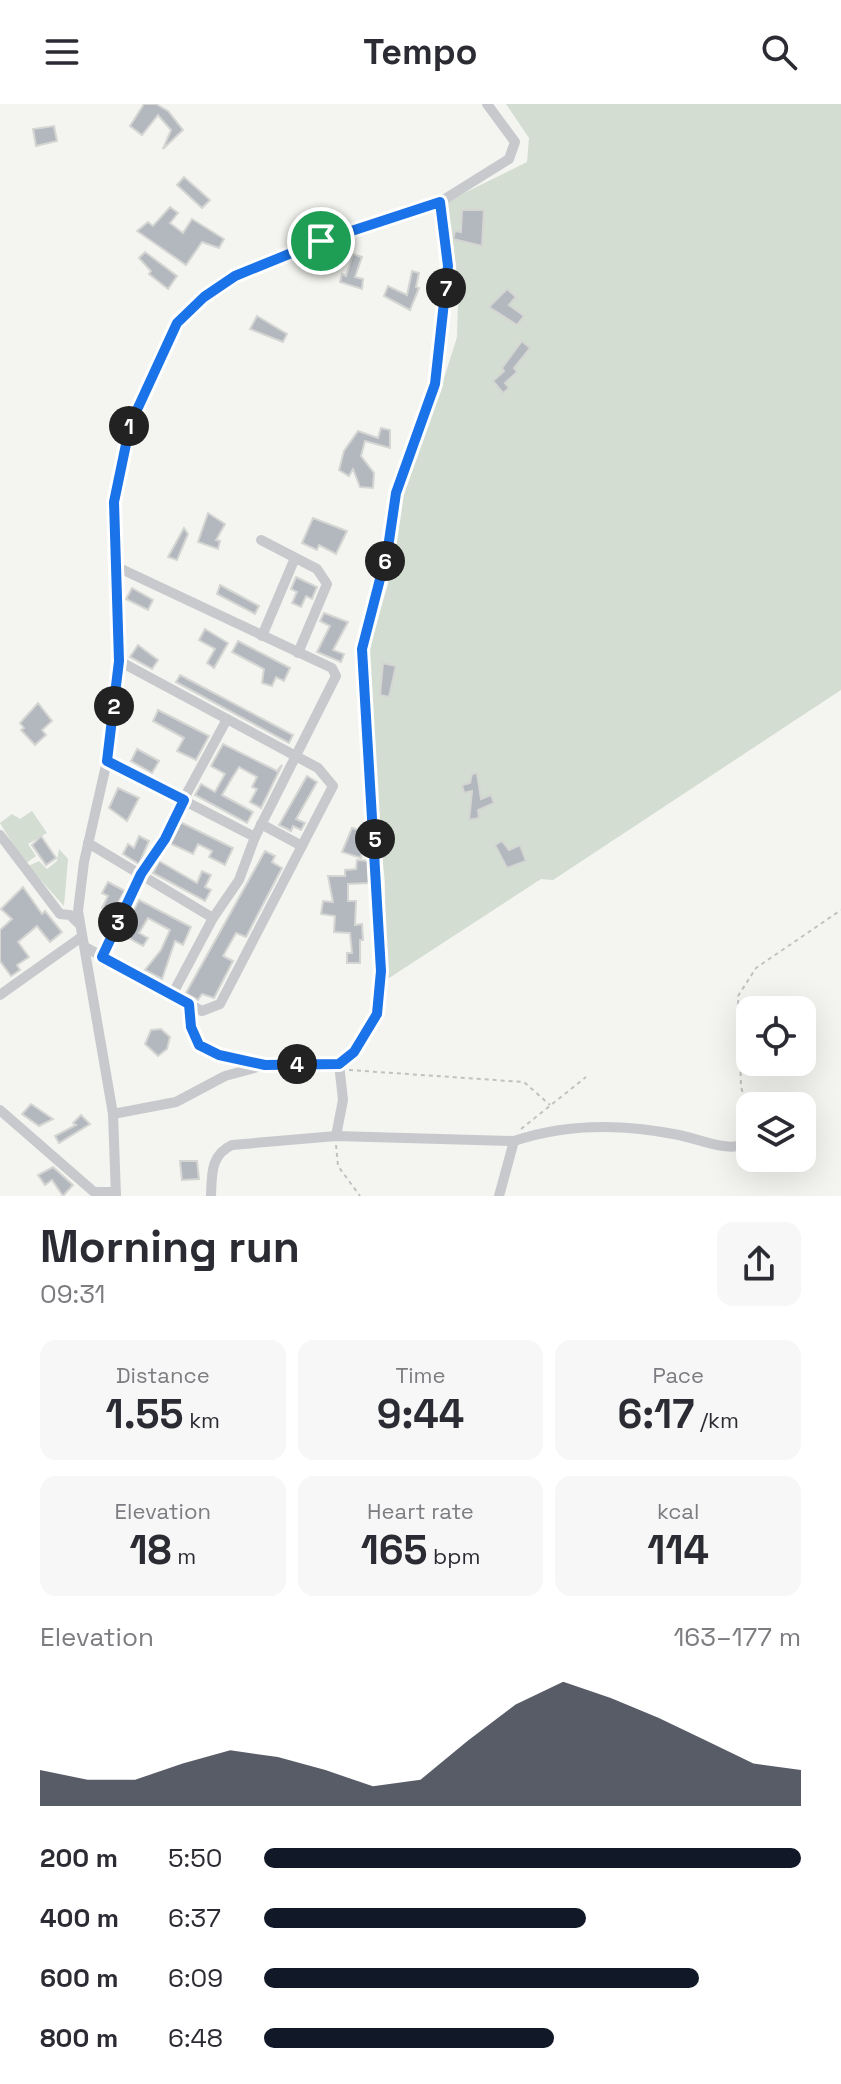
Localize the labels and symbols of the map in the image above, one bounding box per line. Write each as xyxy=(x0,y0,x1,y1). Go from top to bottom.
pin xyxy=(287,207,355,275)
pin: 7 xyxy=(426,268,466,308)
pin: 1 xyxy=(109,406,149,446)
pin: 6 xyxy=(365,541,405,581)
pin: 2 xyxy=(94,686,134,726)
pin: 5 xyxy=(355,819,395,859)
pin: 3 xyxy=(98,902,138,942)
pin: 4 xyxy=(277,1044,317,1084)

